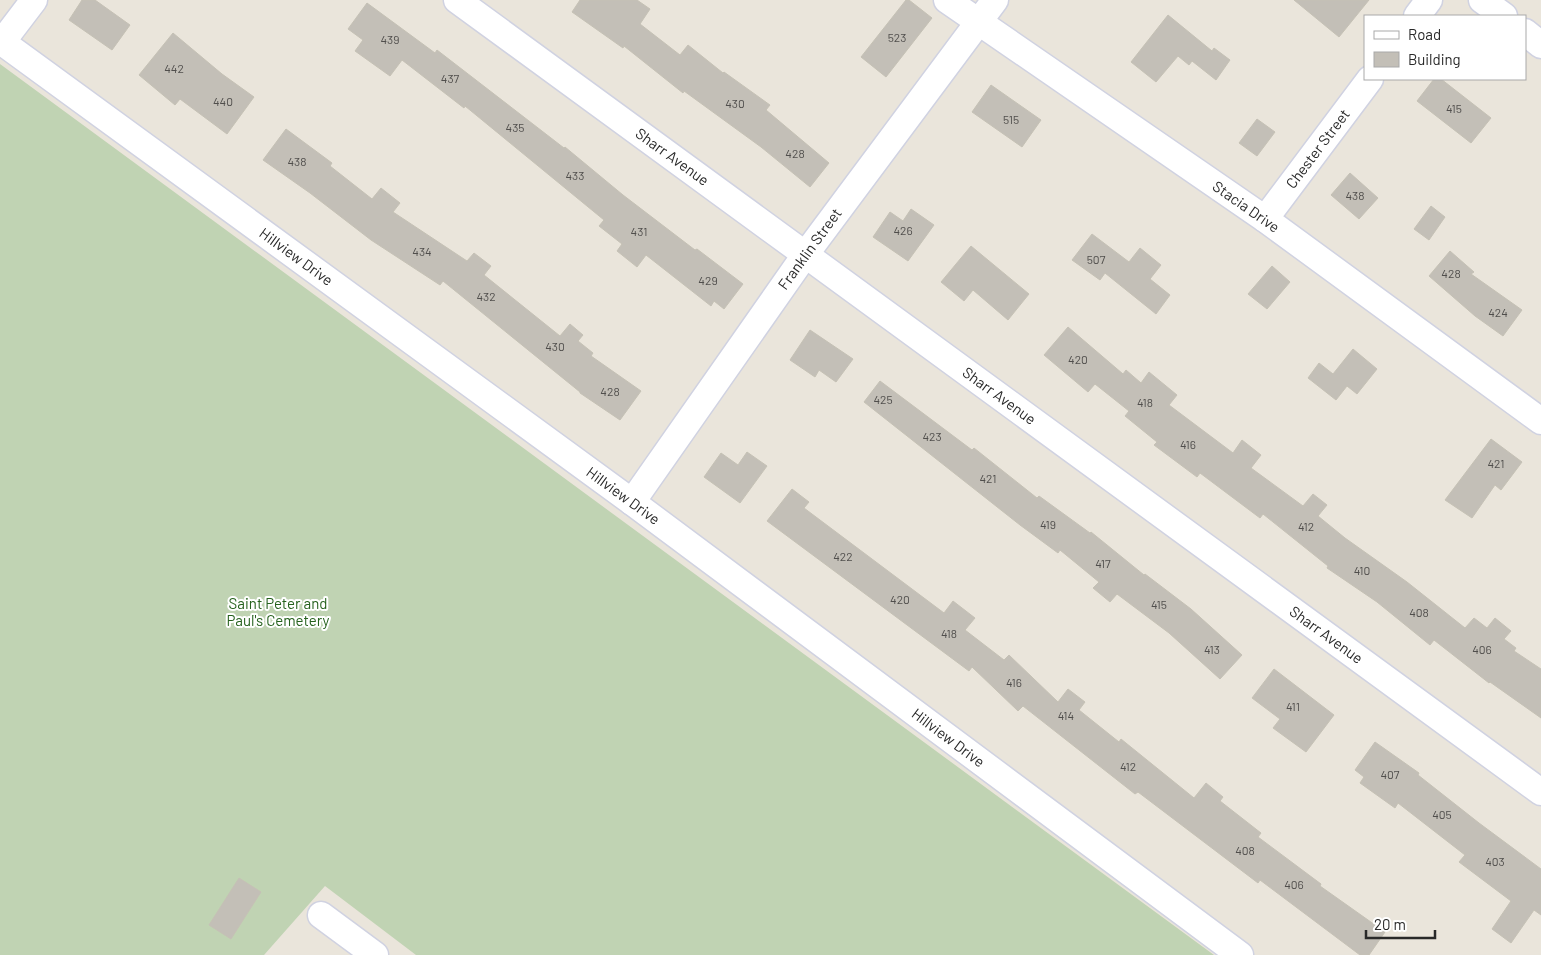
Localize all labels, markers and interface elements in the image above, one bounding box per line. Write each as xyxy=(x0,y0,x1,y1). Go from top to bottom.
legend xyxy=(1364,15,1526,80)
text: Road xyxy=(1408,25,1441,43)
house number: 523 xyxy=(888,30,906,44)
house number: 439 xyxy=(380,32,400,46)
text: Building xyxy=(1408,50,1461,68)
house number: 442 xyxy=(164,61,184,75)
house number: 437 xyxy=(441,71,460,85)
house number: 440 xyxy=(213,94,233,108)
house number: 430 xyxy=(725,96,745,110)
house number: 415 xyxy=(1446,101,1462,115)
street label: Chester Street xyxy=(1281,105,1353,192)
house number: 515 xyxy=(1003,112,1019,126)
house number: 435 xyxy=(506,120,524,134)
street label: Sharr Avenue xyxy=(632,124,713,189)
house number: 428 xyxy=(785,146,805,160)
house number: 438 xyxy=(287,154,307,168)
house number: 433 xyxy=(566,168,584,182)
street label: Stacia Drive xyxy=(1210,177,1284,236)
house number: 438 xyxy=(1345,188,1365,202)
street label: Franklin Street xyxy=(774,204,845,293)
street label: Hillview Drive xyxy=(256,223,337,289)
house number: 426 xyxy=(893,223,913,237)
house number: 431 xyxy=(631,224,647,238)
house number: 434 xyxy=(412,244,432,258)
house number: 507 xyxy=(1087,252,1106,266)
house number: 428 xyxy=(1441,266,1461,280)
house number: 429 xyxy=(698,273,718,287)
house number: 432 xyxy=(476,289,496,303)
house number: 424 xyxy=(1488,305,1508,319)
house number: 430 xyxy=(545,339,565,353)
house number: 420 xyxy=(1068,352,1088,366)
street label: Sharr Avenue xyxy=(959,363,1040,428)
house number: 428 xyxy=(600,384,620,398)
house number: 425 xyxy=(873,392,893,406)
house number: 418 xyxy=(1137,395,1153,409)
house number: 423 xyxy=(922,429,942,443)
house number: 416 xyxy=(1180,437,1196,451)
house number: 421 xyxy=(1487,456,1505,470)
street label: Hillview Drive xyxy=(583,462,664,528)
house number: 421 xyxy=(979,471,997,485)
house number: 419 xyxy=(1040,517,1056,531)
house number: 412 xyxy=(1298,519,1314,533)
house number: 422 xyxy=(833,549,853,563)
house number: 417 xyxy=(1095,556,1111,570)
house number: 410 xyxy=(1354,563,1370,577)
house number: 420 xyxy=(890,592,910,606)
park label: Saint Peter and Paul's Cemetery xyxy=(226,594,330,629)
house number: 415 xyxy=(1151,597,1167,611)
street label: Sharr Avenue xyxy=(1286,602,1367,667)
house number: 408 xyxy=(1409,605,1429,619)
house number: 418 xyxy=(941,626,957,640)
house number: 413 xyxy=(1204,642,1220,656)
house number: 406 xyxy=(1472,642,1492,656)
house number: 416 xyxy=(1006,675,1022,689)
house number: 411 xyxy=(1286,699,1300,713)
street label: Hillview Drive xyxy=(909,704,989,770)
house number: 414 xyxy=(1058,708,1074,722)
house number: 412 xyxy=(1120,759,1136,773)
house number: 407 xyxy=(1380,767,1400,781)
house number: 405 xyxy=(1432,807,1452,821)
house number: 408 xyxy=(1235,843,1255,857)
house number: 403 xyxy=(1485,854,1505,868)
house number: 406 xyxy=(1284,877,1304,891)
scale bar xyxy=(1366,908,1435,940)
text: 20 m xyxy=(1374,915,1406,933)

